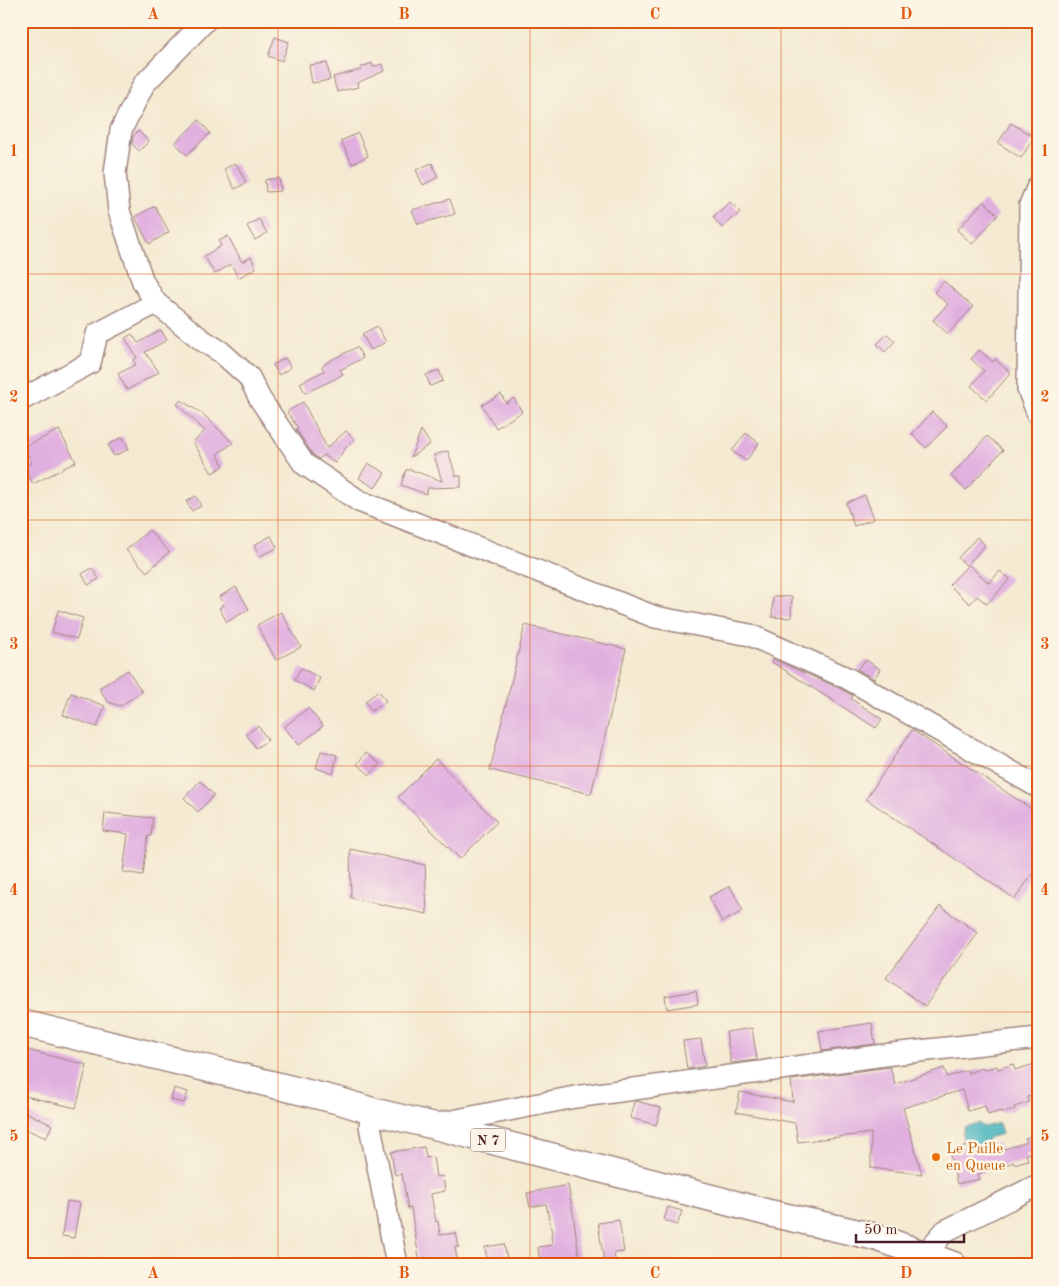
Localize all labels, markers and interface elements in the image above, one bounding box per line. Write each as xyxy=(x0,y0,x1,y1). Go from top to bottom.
text: A xyxy=(147,7,159,23)
text: B xyxy=(398,7,410,23)
text: C xyxy=(650,7,660,23)
text: D xyxy=(900,7,912,23)
text: 1 xyxy=(9,144,19,160)
text: 1 xyxy=(1040,144,1050,160)
text: 2 xyxy=(9,390,19,406)
text: 2 xyxy=(1040,390,1050,406)
text: 3 xyxy=(9,637,19,653)
text: 3 xyxy=(1040,637,1050,653)
text: 4 xyxy=(9,883,19,899)
text: 4 xyxy=(1040,883,1050,899)
road number: N 7 xyxy=(470,1128,506,1152)
text: 5 xyxy=(9,1129,19,1145)
text: 5 xyxy=(1040,1129,1050,1145)
place label: Le Paille en Queue xyxy=(946,1142,1006,1174)
marker: Le Paille en Queue xyxy=(930,1151,942,1163)
scale bar xyxy=(856,1211,964,1243)
text: 50 m xyxy=(864,1223,898,1238)
text: A xyxy=(147,1266,159,1282)
text: B xyxy=(398,1266,410,1282)
text: C xyxy=(650,1266,660,1282)
text: D xyxy=(900,1266,912,1282)

